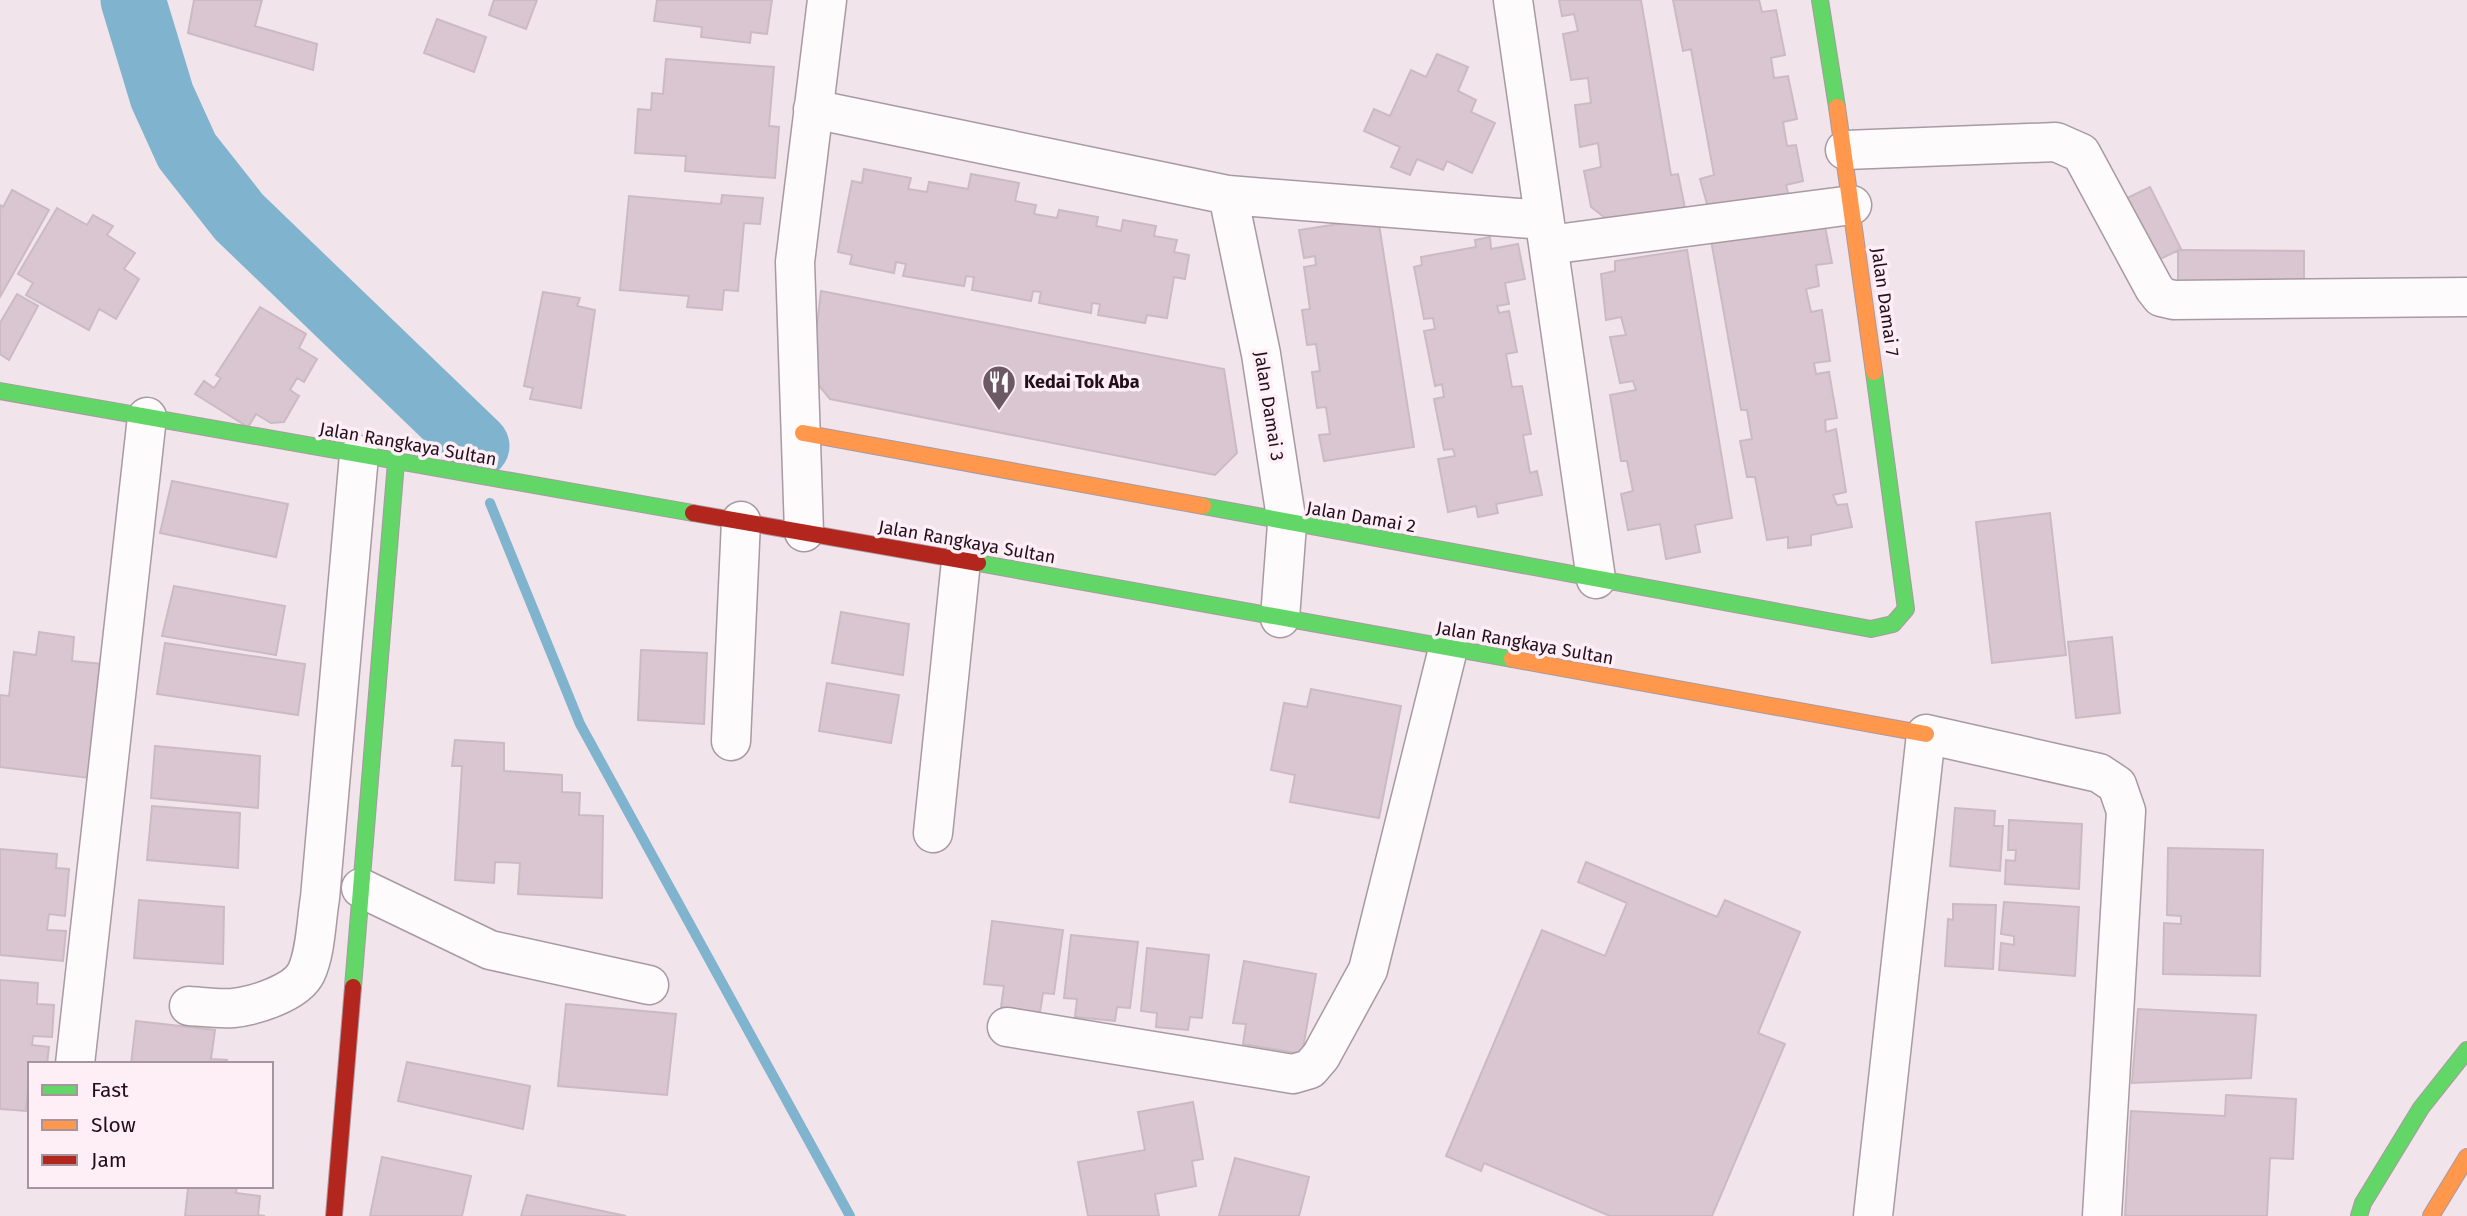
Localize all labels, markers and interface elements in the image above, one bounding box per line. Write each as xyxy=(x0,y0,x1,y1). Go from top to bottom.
street label: Jalan Damai 7 xyxy=(1866,246,1904,358)
street label: Jalan Damai 3 xyxy=(1249,350,1289,462)
restaurant icon: Kedai Tok Aba xyxy=(980,363,1018,412)
place label: Kedai Tok Aba xyxy=(1024,371,1140,393)
street label: Jalan Rangkaya Sultan xyxy=(318,418,498,470)
street label: Jalan Damai 2 xyxy=(1305,497,1417,537)
street label: Jalan Rangkaya Sultan xyxy=(877,516,1057,568)
street label: Jalan Rangkaya Sultan xyxy=(1435,617,1615,669)
legend xyxy=(28,1062,273,1188)
text: Fast xyxy=(91,1077,129,1103)
text: Slow xyxy=(91,1112,136,1138)
text: Jam xyxy=(91,1147,127,1173)

